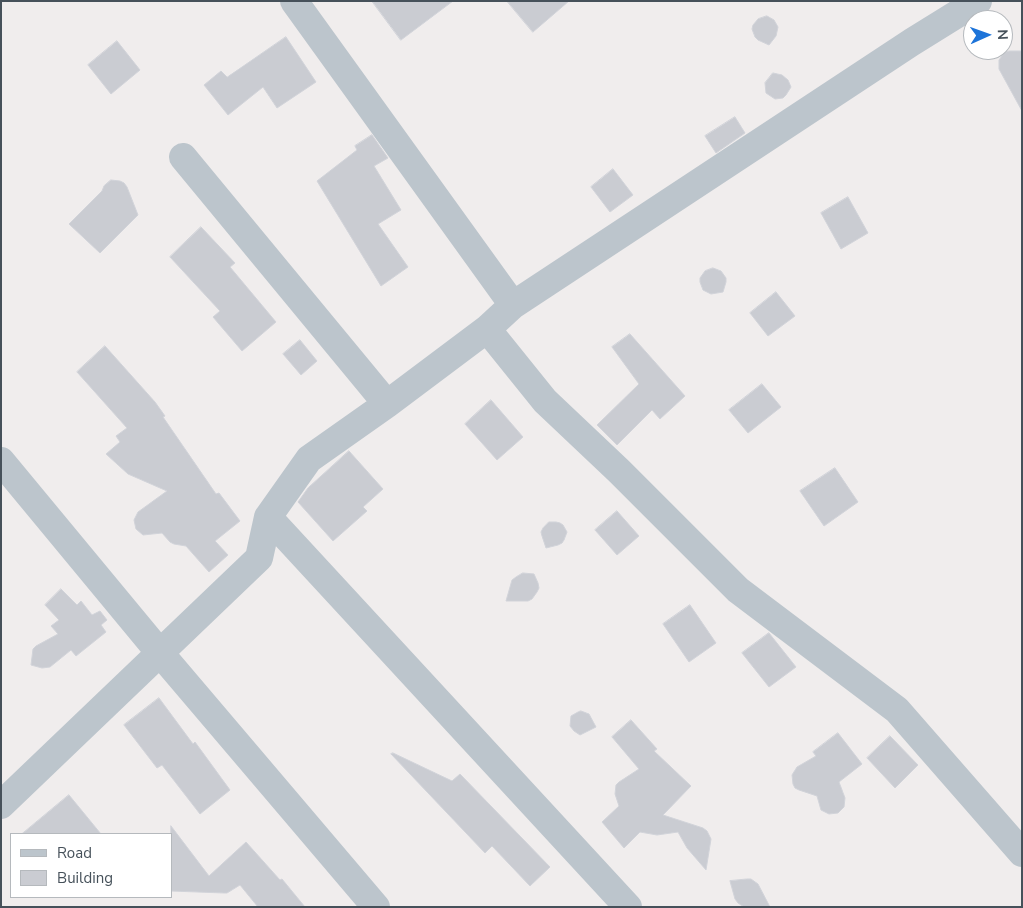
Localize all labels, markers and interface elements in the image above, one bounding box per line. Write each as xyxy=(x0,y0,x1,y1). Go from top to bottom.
north arrow xyxy=(963,10,1013,60)
text: N xyxy=(993,29,1012,40)
legend xyxy=(10,833,172,898)
text: Road xyxy=(57,843,92,863)
text: Building xyxy=(57,868,113,888)

